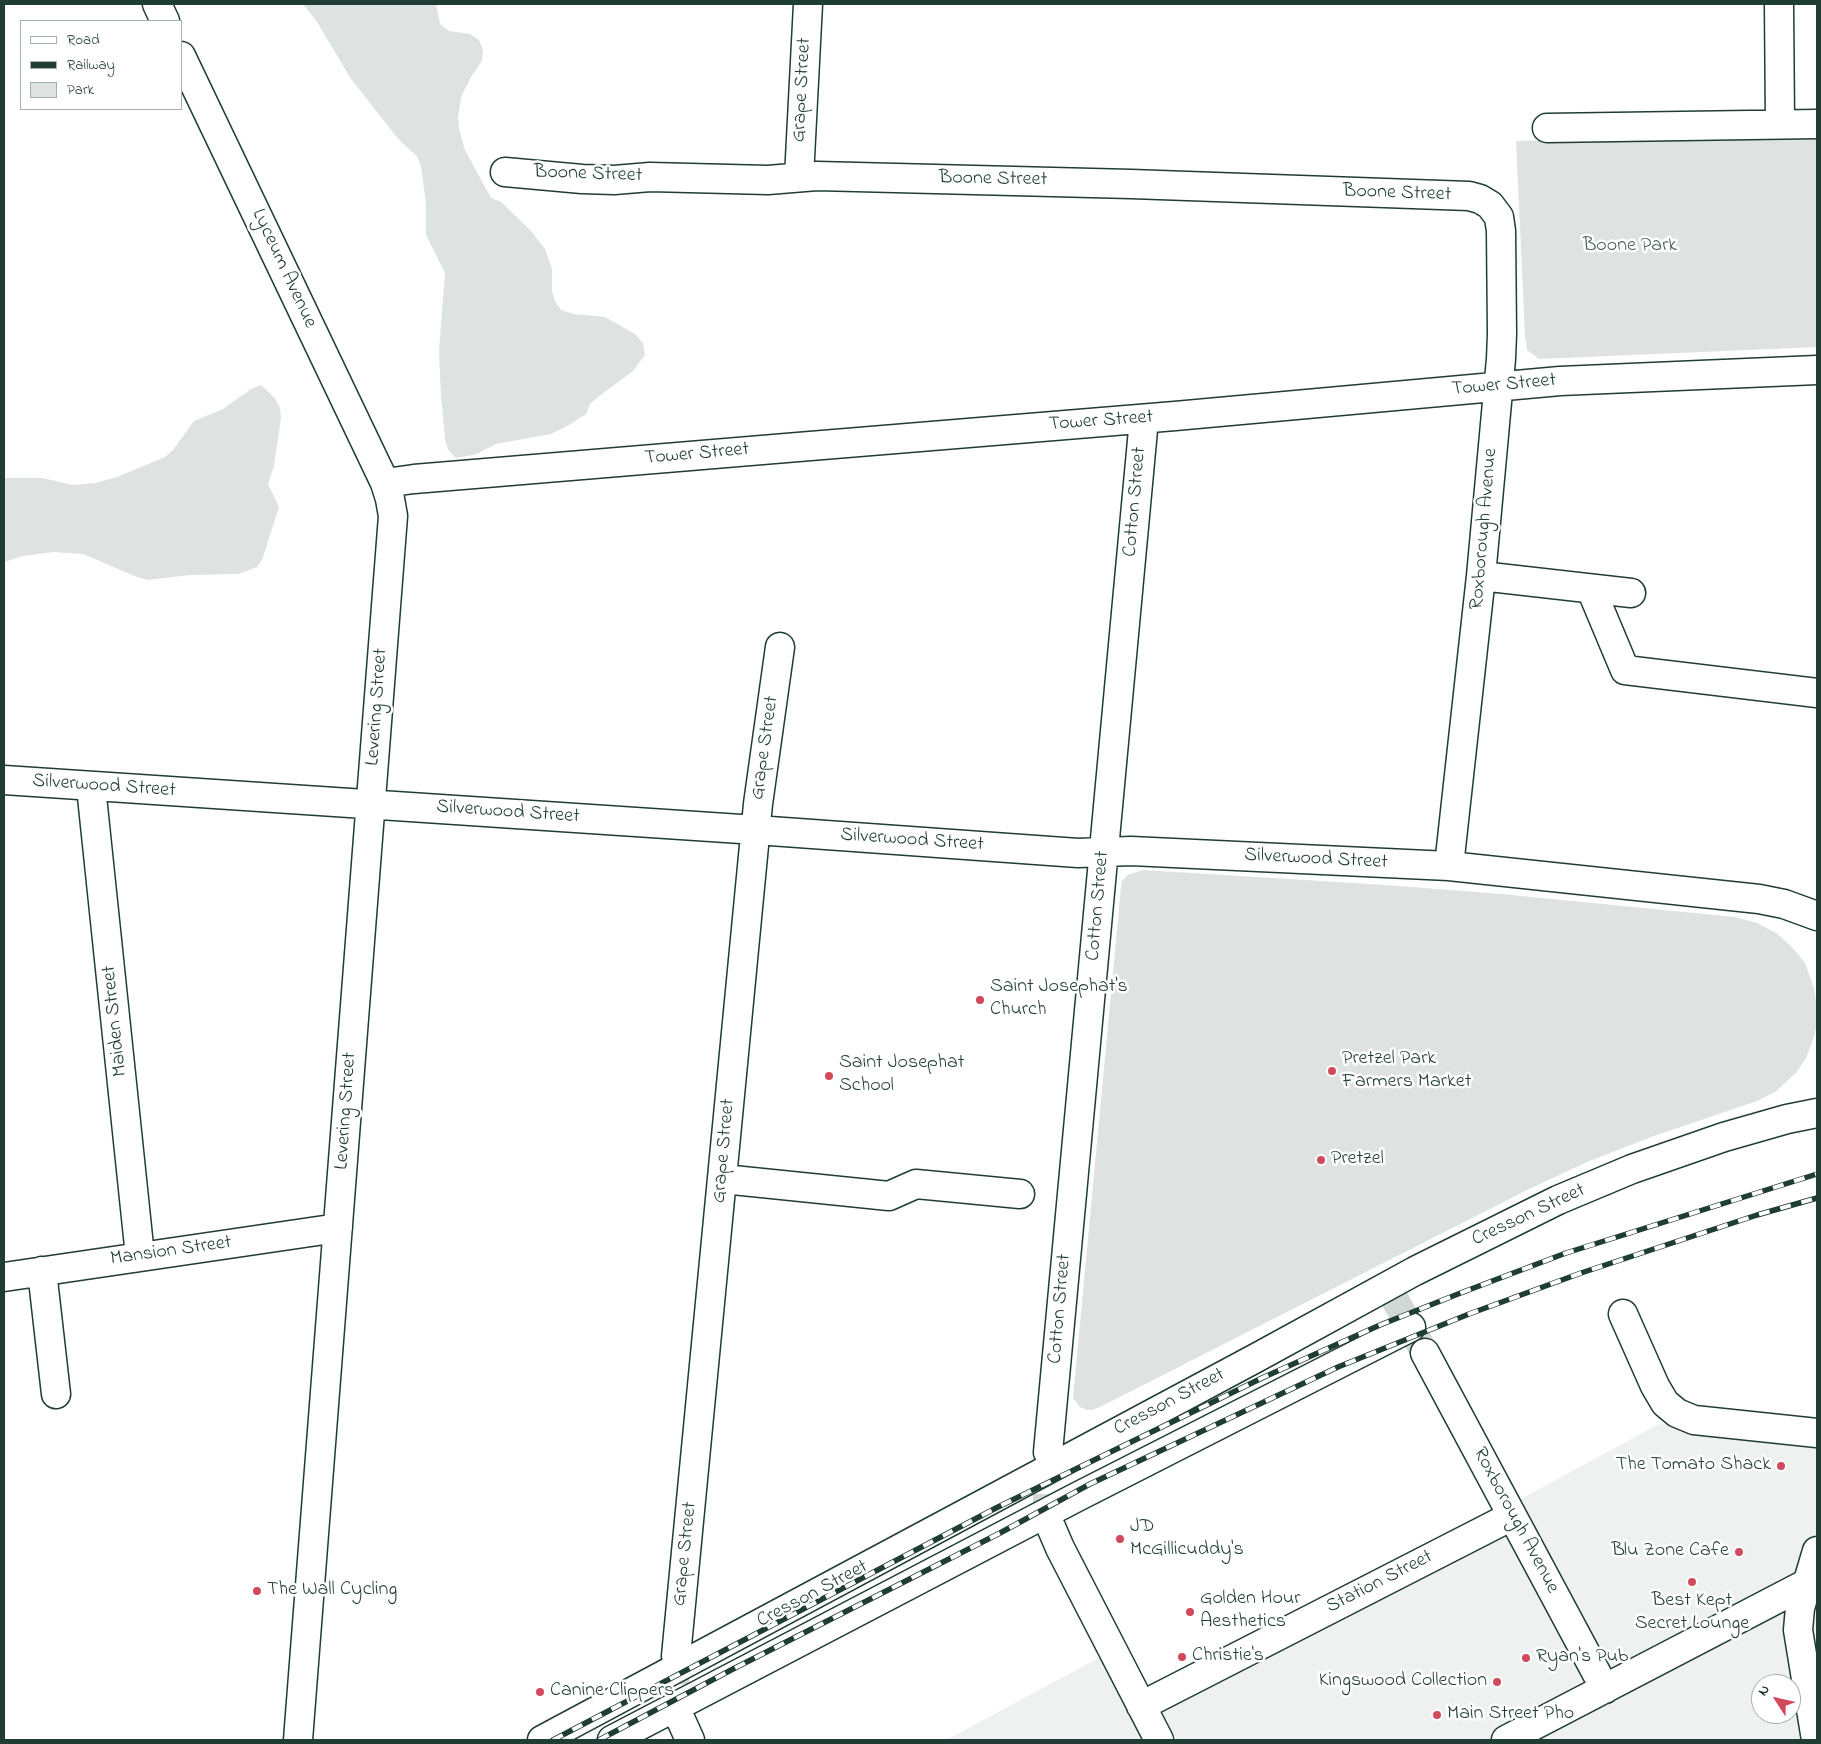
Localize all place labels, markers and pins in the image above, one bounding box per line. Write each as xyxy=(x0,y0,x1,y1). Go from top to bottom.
place label: Saint Josephat's Church xyxy=(990,976,1128,1023)
marker: Saint Josephat's Church xyxy=(974,994,986,1006)
place label: Pretzel Park Farmers Market xyxy=(1342,1048,1471,1095)
place label: Saint Josephat School xyxy=(839,1052,964,1099)
marker: Pretzel Park Farmers Market xyxy=(1326,1065,1338,1077)
marker: Saint Josephat School xyxy=(823,1070,835,1082)
place label: Pretzel xyxy=(1331,1148,1384,1172)
marker: Pretzel xyxy=(1315,1154,1327,1166)
place label: The Tomato Shack xyxy=(1616,1454,1771,1478)
marker: The Tomato Shack xyxy=(1775,1460,1787,1472)
place label: JD McGillicuddy's xyxy=(1130,1516,1244,1563)
marker: JD McGillicuddy's xyxy=(1114,1533,1126,1545)
place label: Blu Zone Cafe xyxy=(1611,1540,1729,1564)
marker: Blu Zone Cafe xyxy=(1733,1546,1745,1558)
marker: Best Kept Secret Lounge xyxy=(1686,1576,1698,1588)
place label: The Wall Cycling xyxy=(267,1579,397,1603)
marker: The Wall Cycling xyxy=(251,1585,263,1597)
place label: Golden Hour Aesthetics xyxy=(1200,1588,1300,1635)
place label: Best Kept Secret Lounge xyxy=(1635,1590,1749,1637)
marker: Golden Hour Aesthetics xyxy=(1184,1606,1196,1618)
place label: Christie's xyxy=(1192,1645,1264,1669)
place label: Ryan's Pub xyxy=(1536,1646,1628,1670)
marker: Christie's xyxy=(1176,1651,1188,1663)
marker: Ryan's Pub xyxy=(1520,1652,1532,1664)
place label: Kingswood Collection xyxy=(1319,1670,1487,1694)
marker: Kingswood Collection xyxy=(1491,1676,1503,1688)
place label: Canine Clippers xyxy=(550,1680,674,1704)
marker: Canine Clippers xyxy=(534,1686,546,1698)
place label: Main Street Pho xyxy=(1447,1703,1574,1727)
marker: Main Street Pho xyxy=(1431,1709,1443,1721)

